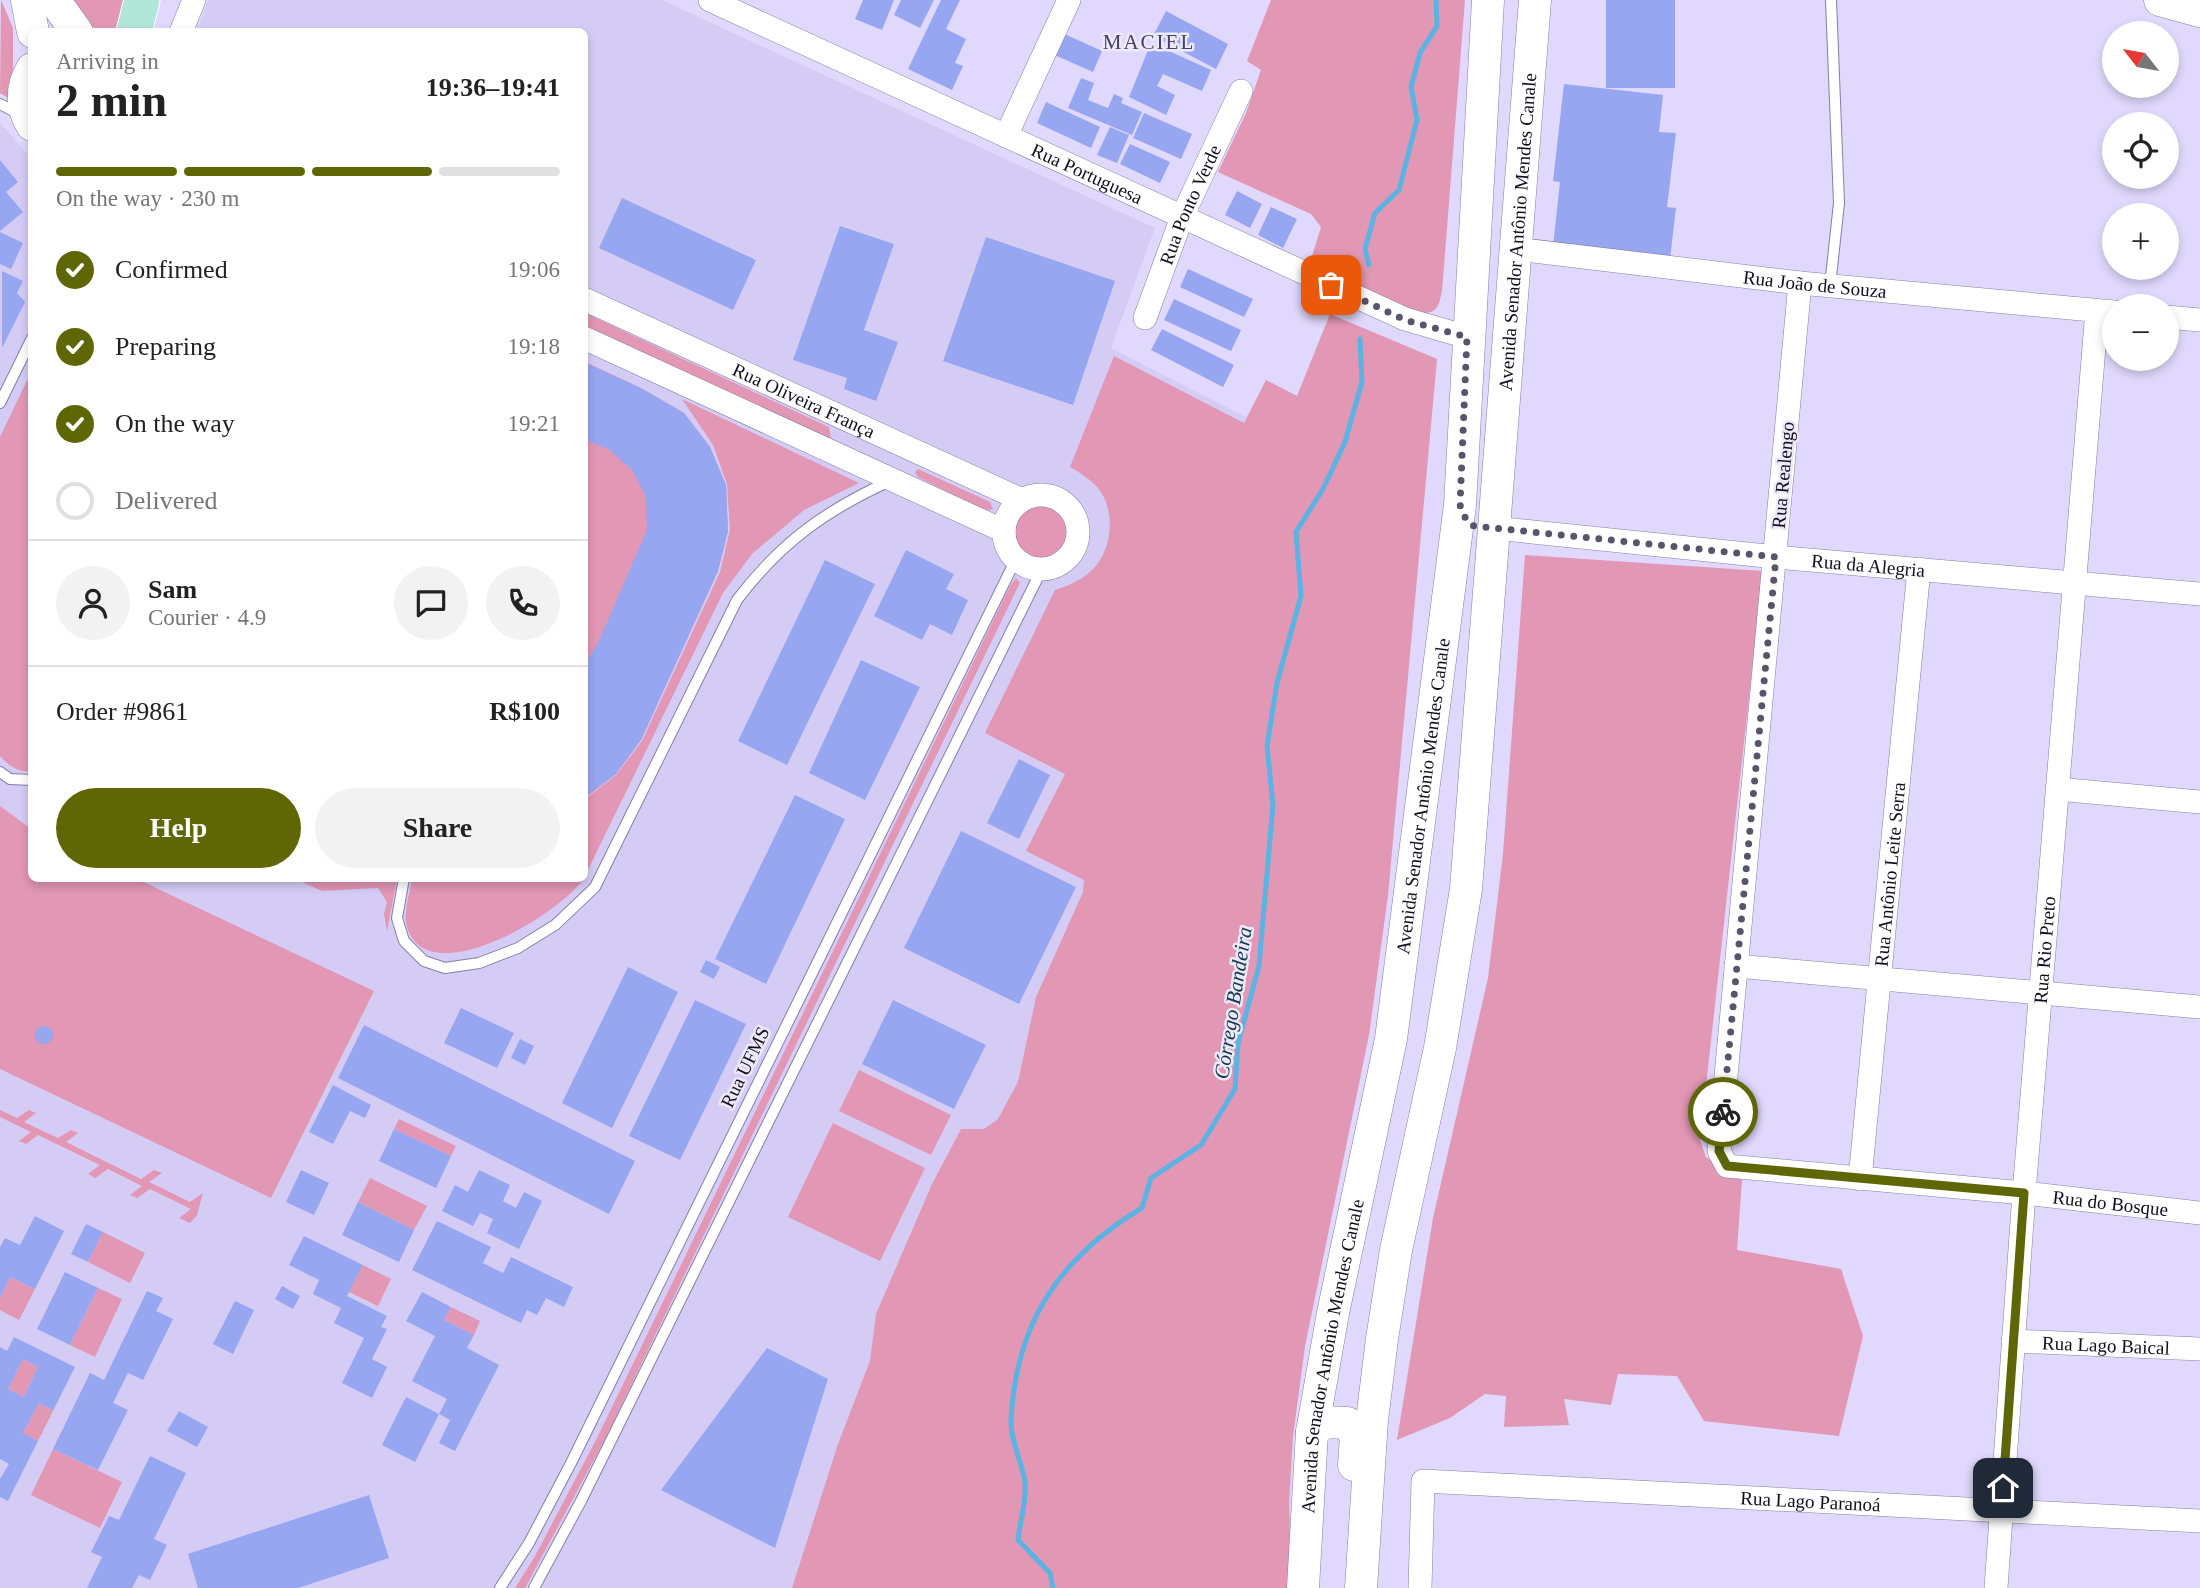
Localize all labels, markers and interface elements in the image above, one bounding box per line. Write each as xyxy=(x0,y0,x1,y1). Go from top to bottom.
north arrow xyxy=(2102,21,2179,98)
map controls xyxy=(2102,21,2179,371)
district label: MACIEL xyxy=(1103,30,1195,54)
text: Arriving in xyxy=(56,49,159,74)
street label: Avenida Senador Antônio Mendes Canale xyxy=(1494,72,1540,391)
text: 19:36–19:41 xyxy=(426,73,560,102)
text: 2 min xyxy=(56,75,167,126)
button: locate xyxy=(2102,112,2179,189)
street label: Rua Portuguesa xyxy=(1028,139,1147,208)
street label: Rua Ponto Verde xyxy=(1155,141,1225,267)
text: On the way · 230 m xyxy=(56,186,239,211)
button: + xyxy=(2102,203,2179,280)
icon: check xyxy=(56,251,94,289)
text: Confirmed xyxy=(115,255,228,284)
pin xyxy=(1301,255,1361,315)
text: 19:06 xyxy=(508,257,560,282)
icon: bag xyxy=(1312,266,1350,304)
street label: Rua João de Souza xyxy=(1742,266,1888,302)
button: − xyxy=(2102,294,2179,371)
icon: check xyxy=(56,328,94,366)
text: Preparing xyxy=(115,332,216,361)
text: 19:18 xyxy=(508,334,560,359)
street label: Rua Oliveira França xyxy=(730,358,879,442)
icon: check xyxy=(56,405,94,443)
text: On the way xyxy=(115,409,235,438)
text: 19:21 xyxy=(508,411,560,436)
street label: Rua Realengo xyxy=(1768,421,1798,529)
text: Delivered xyxy=(115,486,218,515)
street label: Rua da Alegria xyxy=(1810,550,1926,581)
button: person xyxy=(56,566,130,640)
button: chat xyxy=(394,566,468,640)
button: phone xyxy=(486,566,560,640)
text: Sam xyxy=(148,575,197,604)
text: Courier · 4.9 xyxy=(148,605,266,630)
street label: Avenida Senador Antônio Mendes Canale xyxy=(1392,637,1453,955)
text: Order #9861 xyxy=(56,697,188,726)
text: R$100 xyxy=(489,697,560,726)
street label: Rua Antônio Leite Serra xyxy=(1870,781,1909,968)
button: Help xyxy=(56,788,301,868)
button: Share xyxy=(315,788,560,868)
street label: Rua Rio Preto xyxy=(2029,895,2059,1004)
water label: Córrego Bandeira xyxy=(1209,925,1257,1081)
street label: Rua UFMS xyxy=(716,1023,774,1111)
courier xyxy=(1688,1077,1758,1147)
icon: bike xyxy=(1704,1093,1742,1131)
street label: Rua do Bosque xyxy=(2052,1186,2169,1220)
street label: Avenida Senador Antônio Mendes Canale xyxy=(1297,1197,1367,1514)
street label: Rua Lago Baical xyxy=(2042,1332,2170,1358)
pin xyxy=(1973,1458,2033,1518)
icon: home xyxy=(1984,1469,2022,1507)
street label: Rua Lago Paranoá xyxy=(1740,1487,1882,1515)

